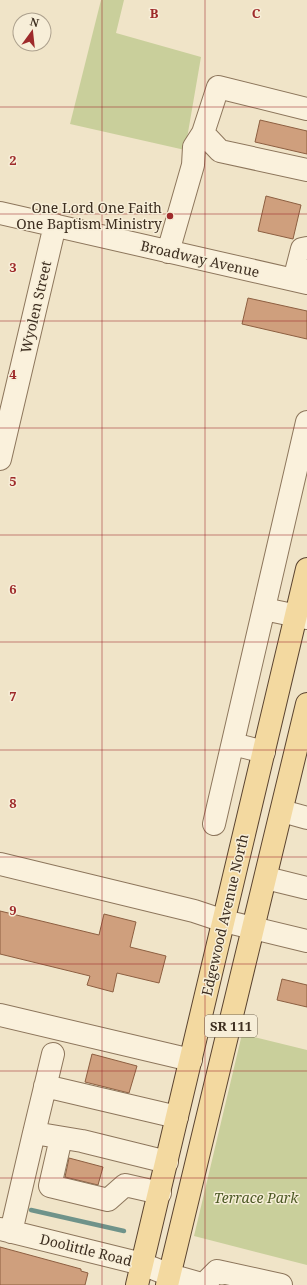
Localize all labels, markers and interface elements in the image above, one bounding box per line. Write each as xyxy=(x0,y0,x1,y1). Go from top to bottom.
text: B xyxy=(150,4,159,22)
text: C xyxy=(252,4,261,22)
north arrow xyxy=(12,12,52,52)
text: N xyxy=(29,13,41,30)
text: 2 xyxy=(9,151,17,169)
place label: One Lord One Faith One Baptism Ministry xyxy=(16,198,162,233)
marker: One Lord One Faith One Baptism Ministry xyxy=(165,211,175,221)
street label: Broadway Avenue xyxy=(139,236,261,281)
text: 3 xyxy=(9,258,17,276)
street label: Wyolen Street xyxy=(16,259,55,355)
text: 4 xyxy=(9,365,17,383)
text: 5 xyxy=(9,472,17,490)
text: 6 xyxy=(9,580,17,598)
text: 7 xyxy=(9,687,17,705)
text: 8 xyxy=(9,794,17,812)
street label: Edgewood Avenue North xyxy=(197,832,252,998)
text: 9 xyxy=(9,901,17,919)
road number: SR 111 xyxy=(205,1015,257,1037)
park label: Terrace Park xyxy=(214,1188,299,1207)
street label: Doolittle Road xyxy=(38,1229,135,1270)

